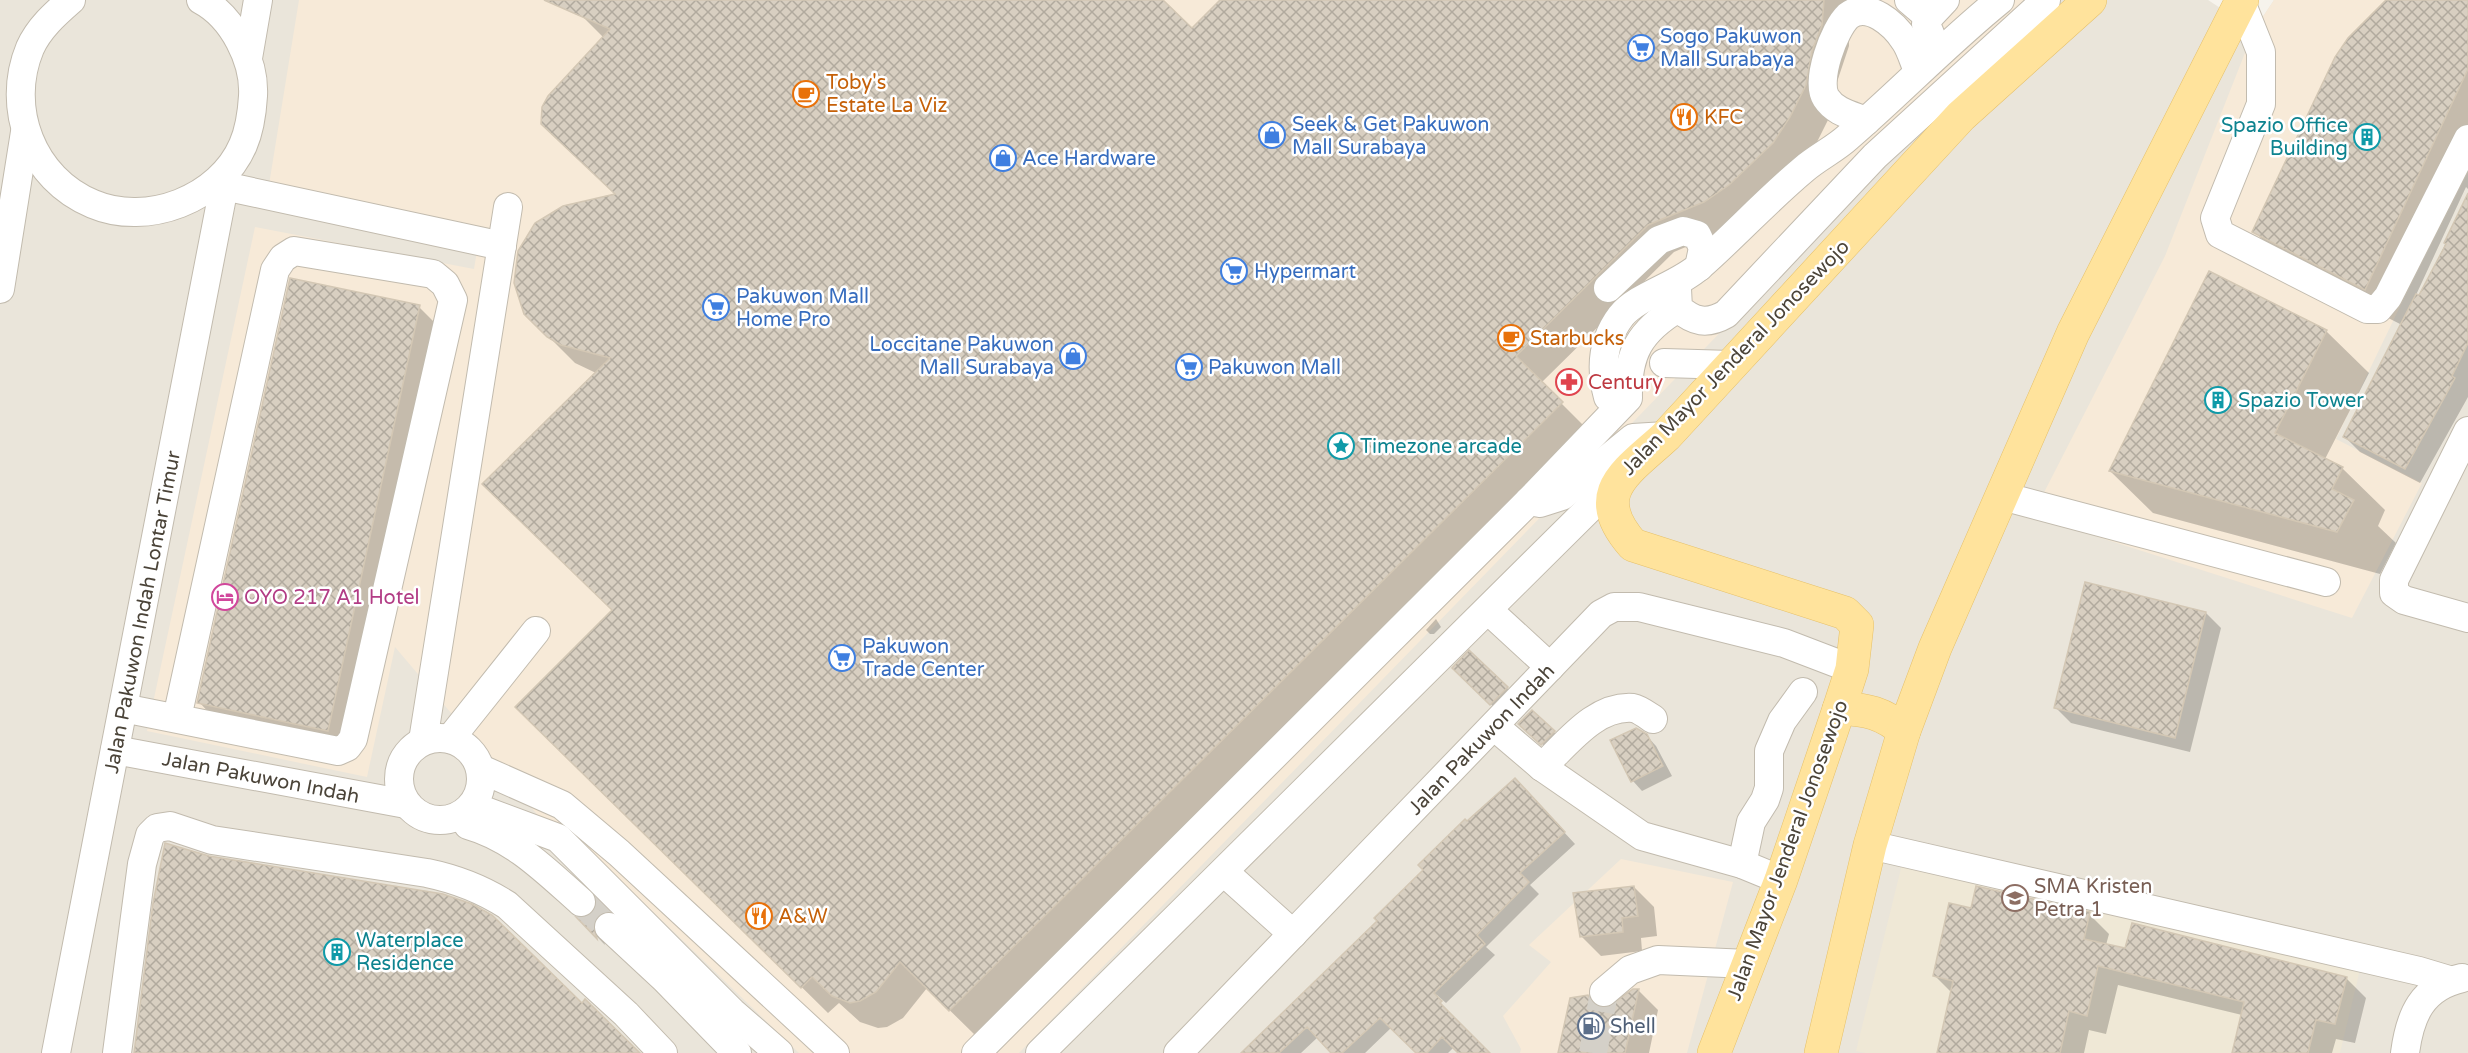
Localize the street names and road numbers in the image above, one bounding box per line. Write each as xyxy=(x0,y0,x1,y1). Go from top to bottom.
street label: Jalan Mayor Jenderal Jonosewojo xyxy=(1617,235,1855,480)
street label: Jalan Pakuwon Indah Lontar Timur xyxy=(100,449,186,775)
street label: Jalan Pakuwon Indah xyxy=(1403,659,1560,820)
street label: Jalan Mayor Jenderal Jonosewojo xyxy=(1722,697,1854,1004)
street label: Jalan Pakuwon Indah xyxy=(160,747,361,809)

